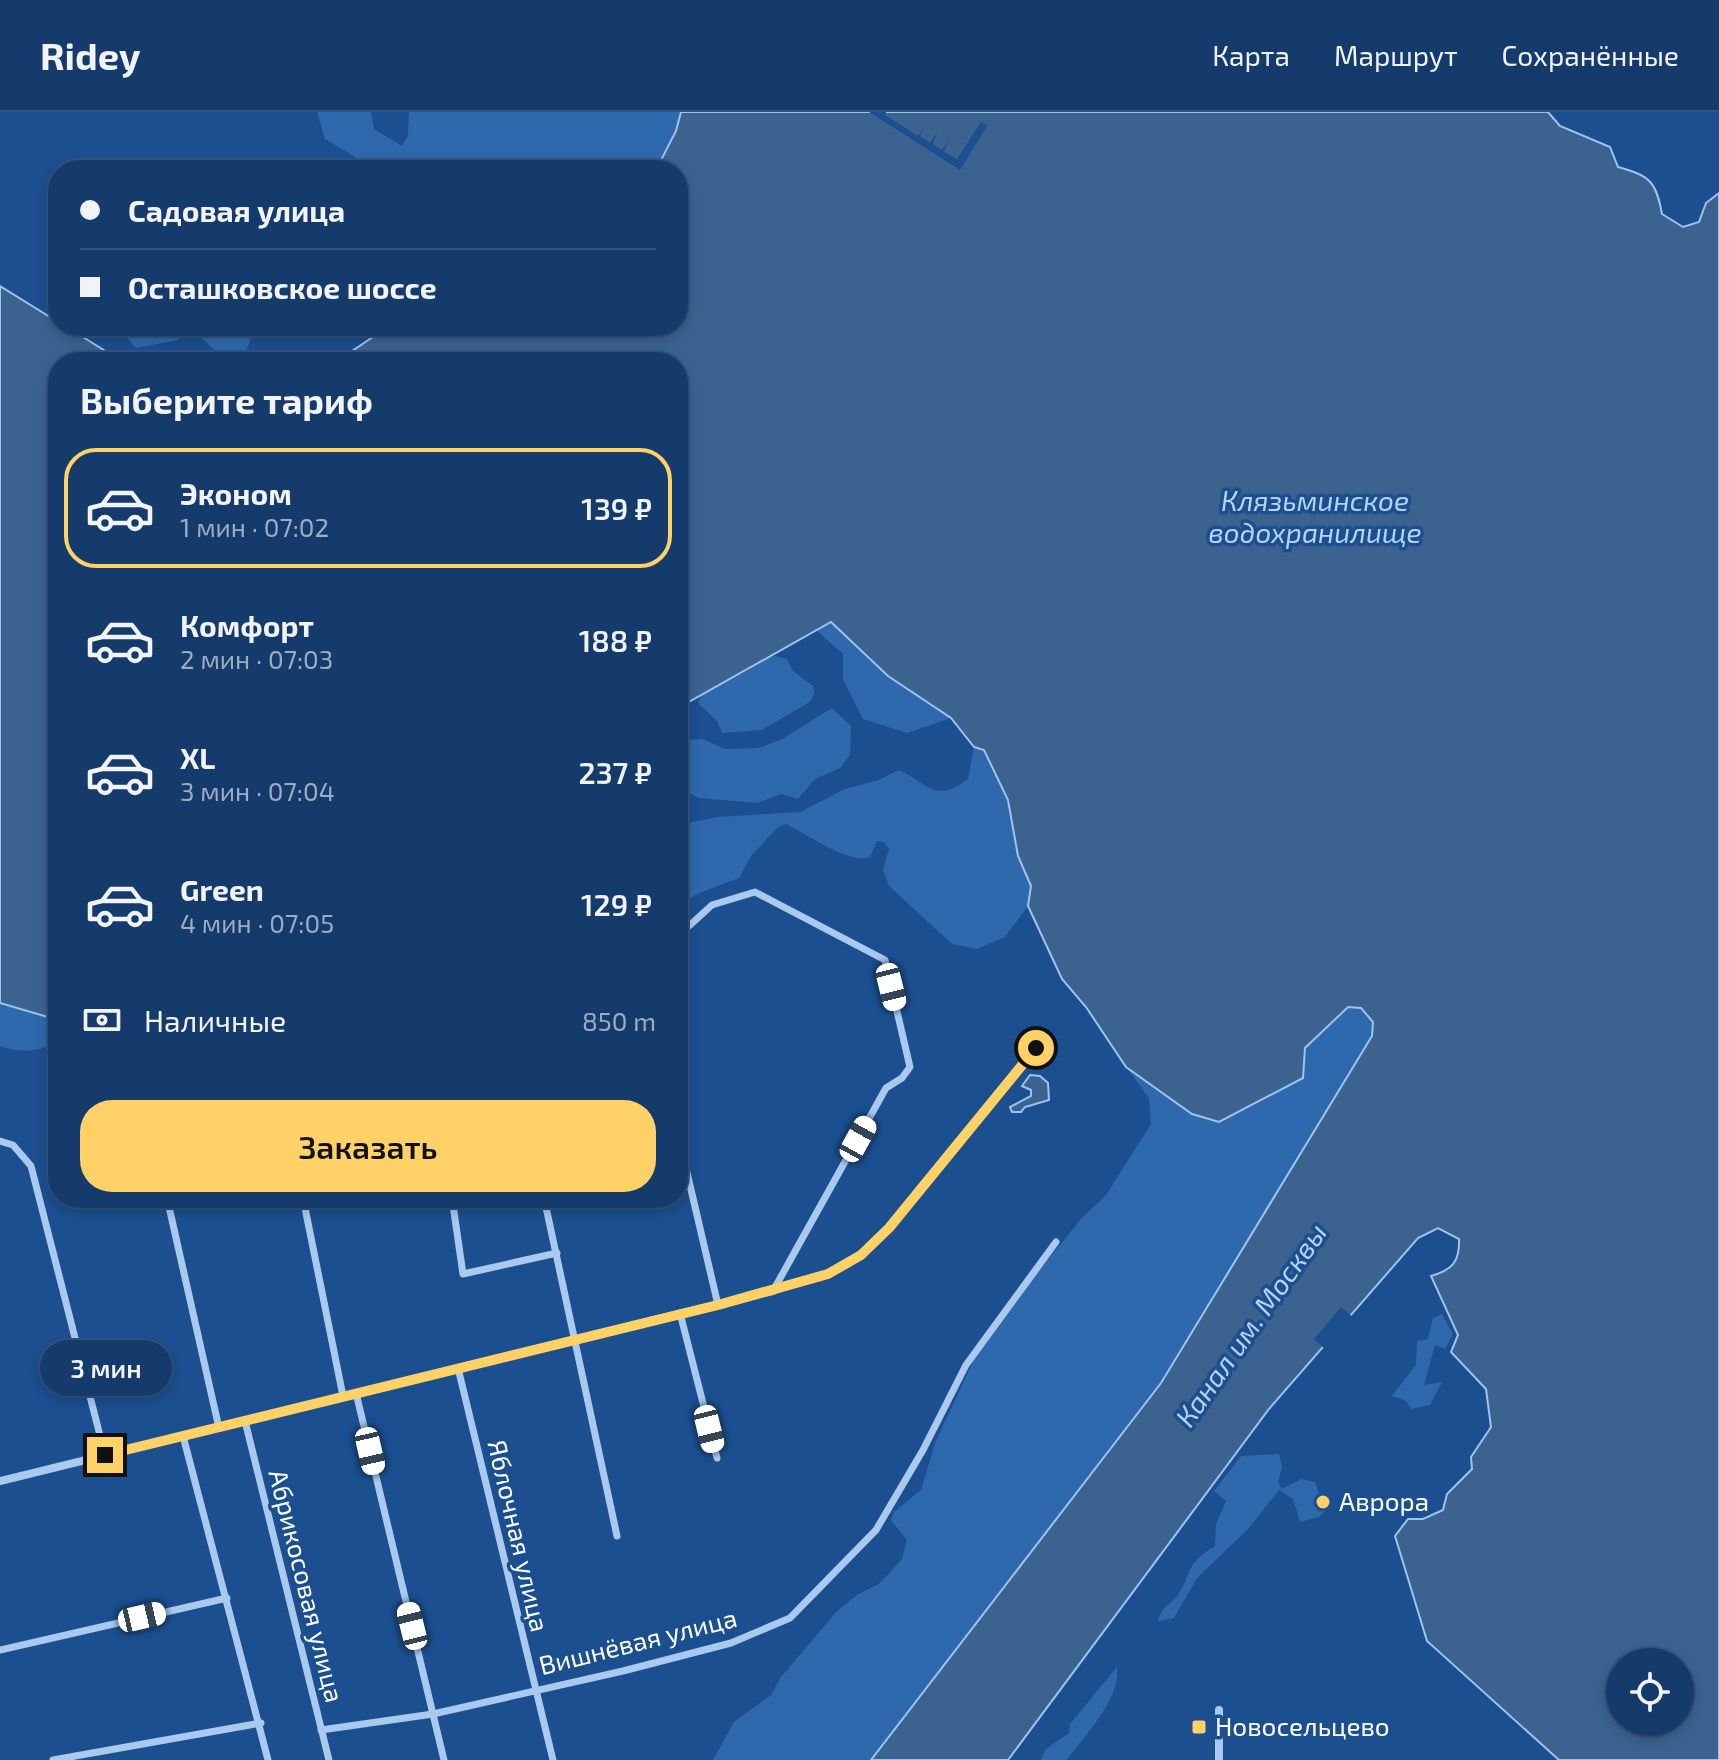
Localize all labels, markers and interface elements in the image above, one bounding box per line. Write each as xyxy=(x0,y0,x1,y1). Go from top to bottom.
text: Ridey xyxy=(40,32,141,78)
text: Карта xyxy=(1212,38,1290,72)
text: Маршрут xyxy=(1334,38,1458,72)
text: Сохранённые xyxy=(1502,38,1679,72)
text: Садовая улица xyxy=(128,192,345,228)
text: Осташковское шоссе xyxy=(128,269,437,305)
text: Выберите тариф xyxy=(80,378,373,421)
icon: car xyxy=(84,472,156,544)
text: Эконом xyxy=(180,475,292,511)
water label: Клязьминское водохранилище xyxy=(1208,483,1422,549)
text: 139 ₽ xyxy=(581,490,652,526)
text: 1 мин · 07:02 xyxy=(180,511,329,542)
icon: car xyxy=(84,604,156,676)
text: Комфорт xyxy=(180,607,314,643)
text: 188 ₽ xyxy=(579,622,652,658)
text: 2 мин · 07:03 xyxy=(180,643,333,674)
icon: car xyxy=(84,736,156,808)
text: XL xyxy=(180,739,215,775)
text: 237 ₽ xyxy=(579,754,652,790)
text: 3 мин · 07:04 xyxy=(180,775,335,806)
icon: car xyxy=(84,868,156,940)
text: Green xyxy=(180,871,264,907)
text: 129 ₽ xyxy=(581,886,652,922)
text: 4 мин · 07:05 xyxy=(180,907,334,938)
car xyxy=(874,961,908,1013)
icon: cash xyxy=(80,998,124,1042)
text: Наличные xyxy=(144,1002,286,1038)
text: 850 m xyxy=(582,1005,656,1036)
route start xyxy=(1018,1030,1054,1066)
button: Заказать xyxy=(80,1100,656,1192)
car xyxy=(836,1112,880,1166)
water label: Канал им. Москвы xyxy=(1167,1216,1333,1433)
callout: 3 мин xyxy=(39,1339,171,1395)
text: 3 мин xyxy=(70,1352,142,1383)
car xyxy=(692,1403,726,1455)
car xyxy=(353,1425,387,1477)
route end xyxy=(87,1437,123,1473)
street label: Яблочная улица xyxy=(481,1437,557,1635)
street label: Абрикосовая улица xyxy=(263,1466,351,1706)
place label: Аврора xyxy=(1339,1485,1429,1516)
marker: Аврора xyxy=(1314,1493,1332,1511)
car xyxy=(116,1600,168,1634)
car xyxy=(395,1600,429,1652)
street label: Вишнёвая улица xyxy=(535,1601,740,1681)
map controls xyxy=(1606,1648,1694,1736)
button: locate xyxy=(1606,1648,1694,1736)
place label: Новосельцево xyxy=(1215,1710,1390,1741)
marker: Новосельцево xyxy=(1190,1718,1208,1736)

